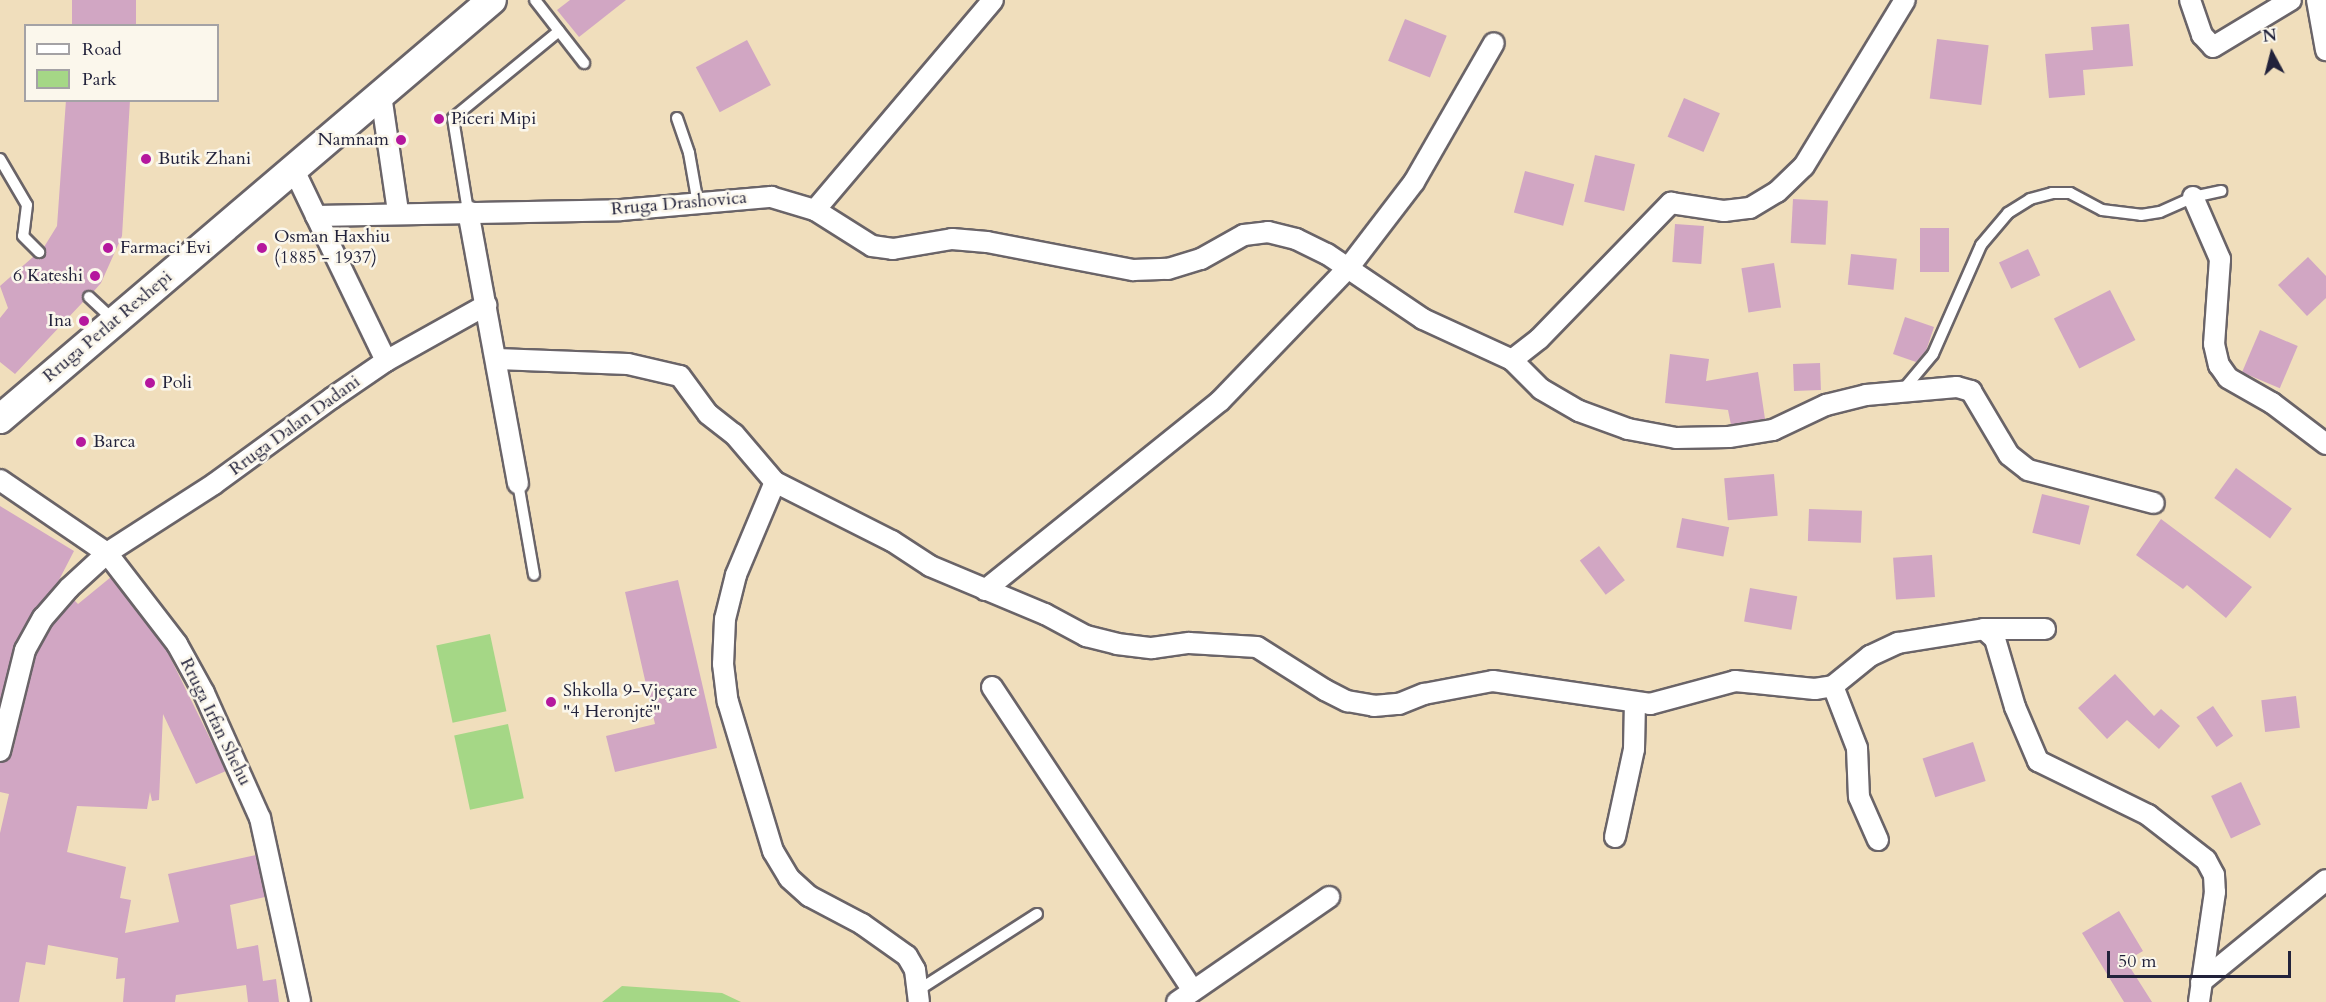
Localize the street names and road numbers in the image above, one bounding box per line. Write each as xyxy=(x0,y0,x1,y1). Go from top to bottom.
street label: Rruga Drashovica xyxy=(610,187,748,221)
street label: Rruga Perlat Rexhepi xyxy=(39,267,177,387)
street label: Rruga Dalan Dadani xyxy=(225,371,365,481)
street label: Rruga Irfan Shehu xyxy=(175,655,255,789)

